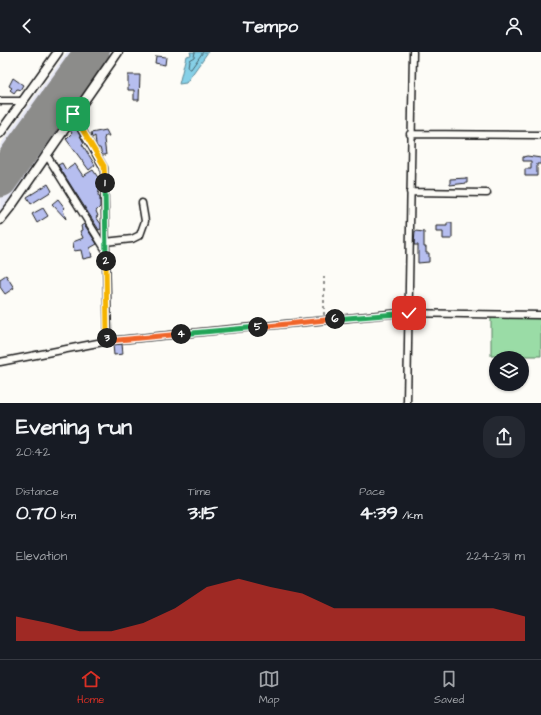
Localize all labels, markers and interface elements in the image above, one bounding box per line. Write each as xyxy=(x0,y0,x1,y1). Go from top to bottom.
text: Tempo xyxy=(243,14,298,39)
icon: back xyxy=(16,15,38,37)
icon: person xyxy=(503,15,525,37)
pin xyxy=(56,97,90,131)
icon: arrive xyxy=(62,103,84,125)
pin: 1 xyxy=(95,173,115,193)
text: 1 xyxy=(104,175,106,190)
pin: 2 xyxy=(96,251,116,271)
text: 2 xyxy=(103,253,109,268)
pin xyxy=(392,296,426,330)
icon: check xyxy=(398,302,420,324)
pin: 6 xyxy=(325,309,345,329)
text: 6 xyxy=(332,311,338,326)
pin: 5 xyxy=(248,317,268,337)
text: 5 xyxy=(254,319,262,334)
pin: 4 xyxy=(171,324,191,344)
text: 4 xyxy=(177,326,185,341)
pin: 3 xyxy=(97,328,117,348)
text: 3 xyxy=(104,330,110,345)
map controls xyxy=(489,351,529,391)
button: layers xyxy=(489,351,529,391)
text: Evening run xyxy=(16,412,132,443)
button: share xyxy=(483,416,525,458)
text: 20:42 xyxy=(16,443,50,461)
text: Distance xyxy=(16,484,59,499)
text: Time xyxy=(188,484,211,499)
text: Pace xyxy=(359,484,385,499)
text: 0.70 xyxy=(16,499,56,527)
text: 3:15 xyxy=(188,499,218,527)
text: 4:39 xyxy=(359,499,398,527)
text: km xyxy=(56,508,76,523)
text: /km xyxy=(398,508,423,523)
text: Elevation xyxy=(16,547,67,565)
text: 224–231 m xyxy=(466,547,525,565)
tab: Home xyxy=(77,668,104,707)
tab: Map xyxy=(258,668,280,707)
tab: Saved xyxy=(434,668,464,707)

